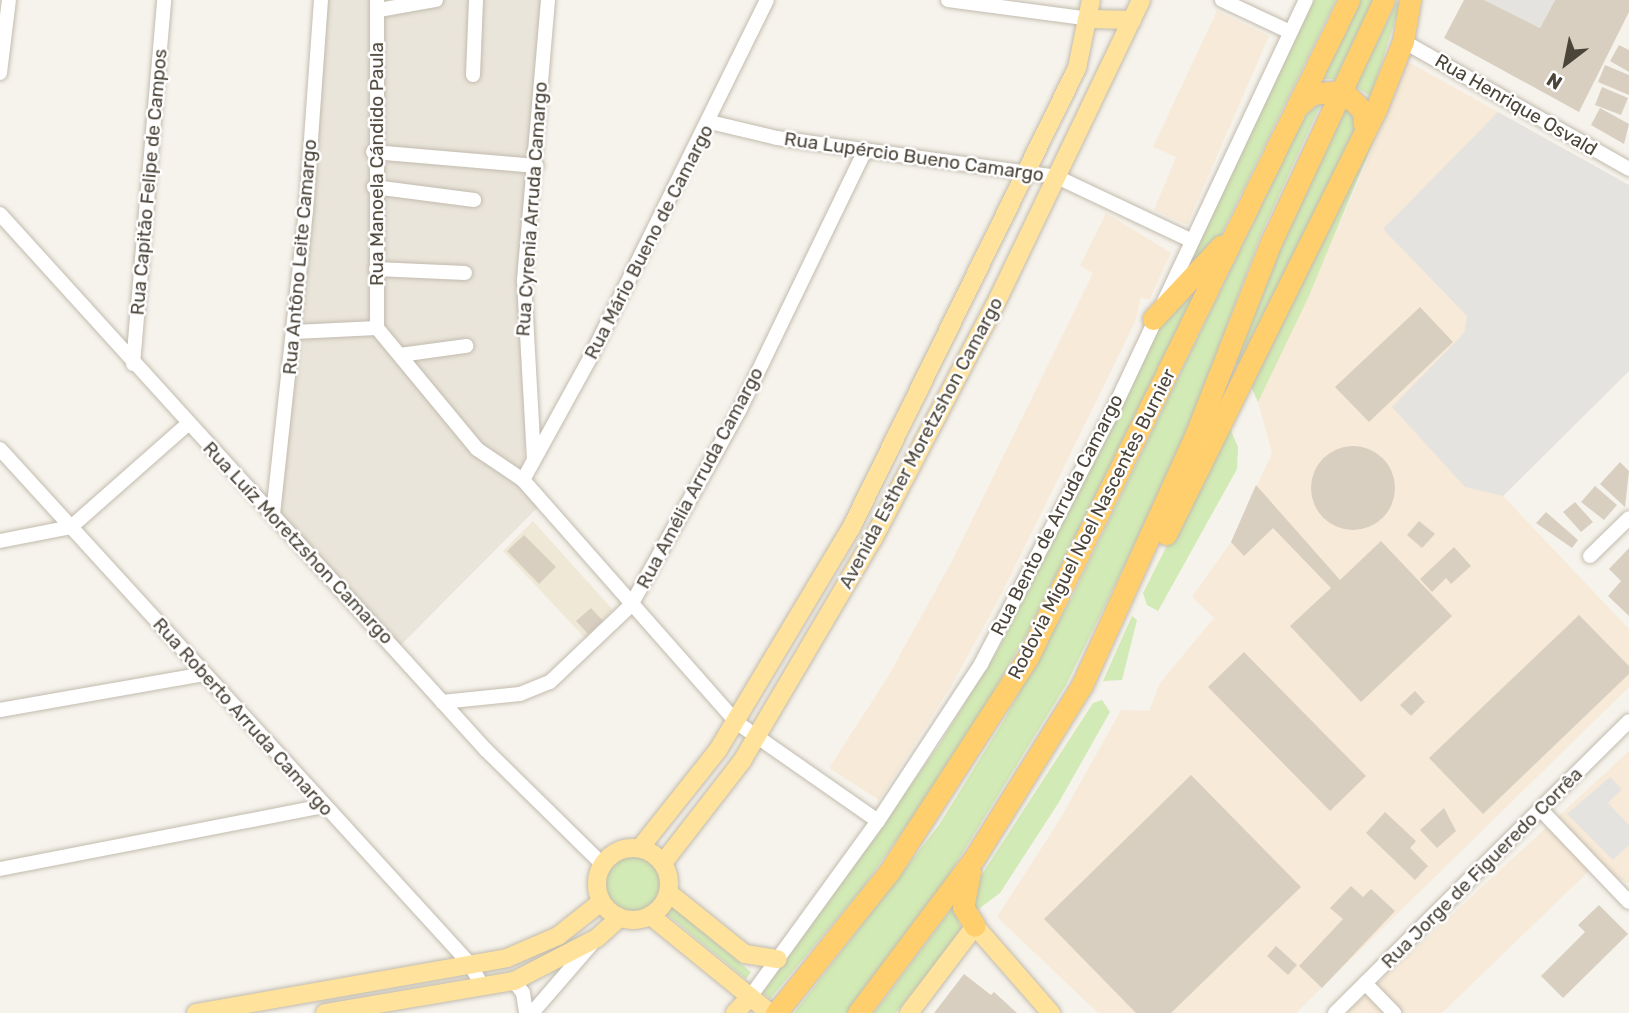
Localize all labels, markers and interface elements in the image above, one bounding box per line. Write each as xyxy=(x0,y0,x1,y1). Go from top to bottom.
north arrow xyxy=(1531,28,1601,98)
street label: Rua Manoela Cándido Paula xyxy=(366,42,388,286)
street label: Rua Capitão Felipe de Campos xyxy=(126,48,172,316)
street label: Rua Henrique Osvald xyxy=(1431,49,1601,161)
text: N xyxy=(1543,68,1567,95)
street label: Rua Cyrenia Arruda Camargo xyxy=(512,81,552,337)
street label: Rua Mário Bueno de Camargo xyxy=(580,121,718,363)
street label: Rua Lupércio Bueno Camargo xyxy=(783,127,1045,187)
street label: Rua Antôno Leite Camargo xyxy=(278,138,322,376)
street label: Avenida Esther Moretzshon Camargo xyxy=(834,293,1008,593)
street label: Rua Amélia Arruda Camargo xyxy=(632,363,768,593)
street label: Rodovia Miguel Noel Nascentes Burnier xyxy=(1003,365,1181,683)
street label: Rua Bento de Arruda Camargo xyxy=(986,390,1128,640)
street label: Rua Luíz Moretzshon Camargo xyxy=(198,437,398,649)
street label: Rua Roberto Arruda Camargo xyxy=(148,613,338,821)
street label: Rua Jorge de Figueredo Corrêa xyxy=(1377,763,1587,973)

